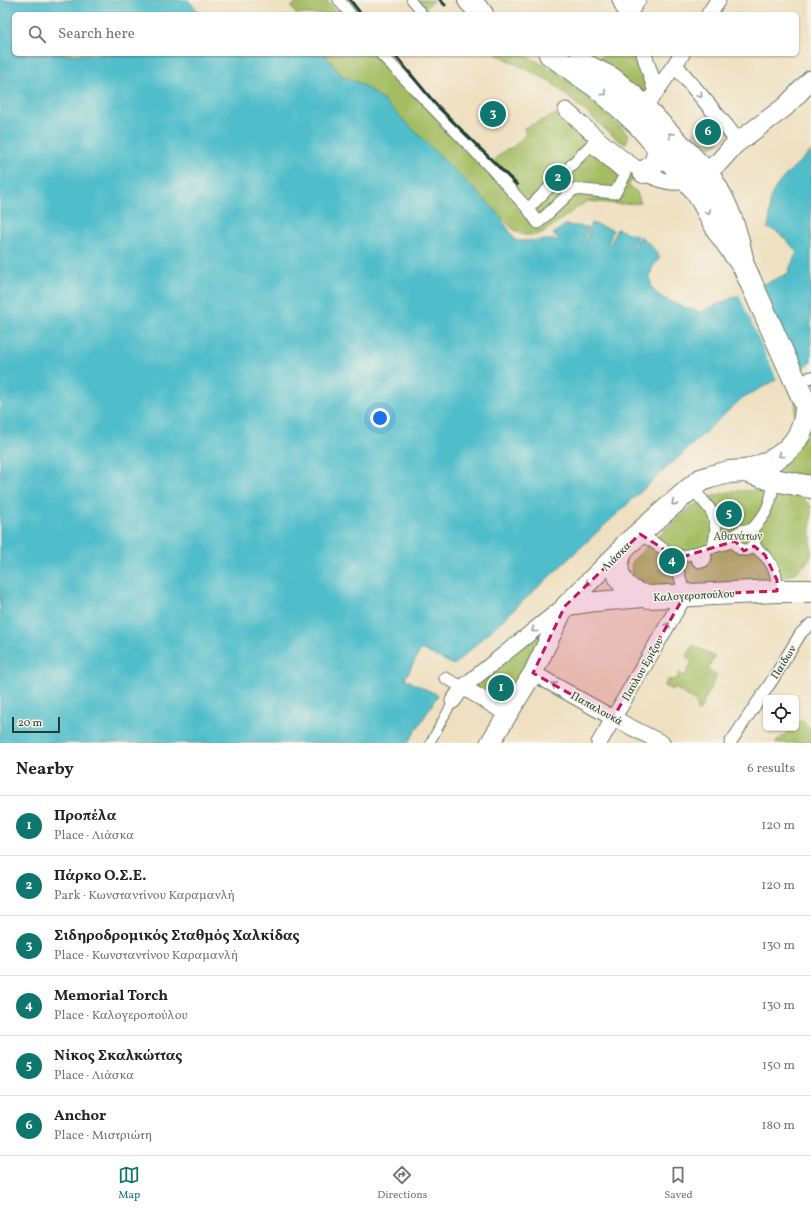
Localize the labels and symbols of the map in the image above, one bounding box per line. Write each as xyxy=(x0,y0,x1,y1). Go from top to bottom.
one-way arrow xyxy=(599,89,606,96)
one-way arrow xyxy=(695,90,702,98)
pin: 3 xyxy=(480,99,506,129)
pin: 6 xyxy=(695,117,721,147)
one-way arrow xyxy=(668,132,676,140)
pin: 2 xyxy=(545,163,571,193)
one-way arrow xyxy=(704,208,711,215)
your location xyxy=(370,408,390,428)
one-way arrow xyxy=(778,450,785,457)
one-way arrow xyxy=(671,499,679,506)
pin: 5 xyxy=(716,499,742,529)
park label: Αθανάτων xyxy=(714,530,763,545)
street label: Λιάσκα xyxy=(599,539,635,575)
pin: 4 xyxy=(659,546,685,576)
one-way arrow xyxy=(586,578,593,585)
street label: Καλογεροπούλου xyxy=(653,587,735,606)
one-way arrow xyxy=(663,622,670,629)
one-way arrow xyxy=(532,625,539,632)
street label: Παύλου Ερίζου xyxy=(619,635,668,704)
street label: Παίδων xyxy=(768,642,801,683)
pin: 1 xyxy=(488,673,514,703)
one-way arrow xyxy=(551,682,558,689)
street label: Παπαλουκά xyxy=(568,689,625,730)
scale bar xyxy=(12,715,60,734)

